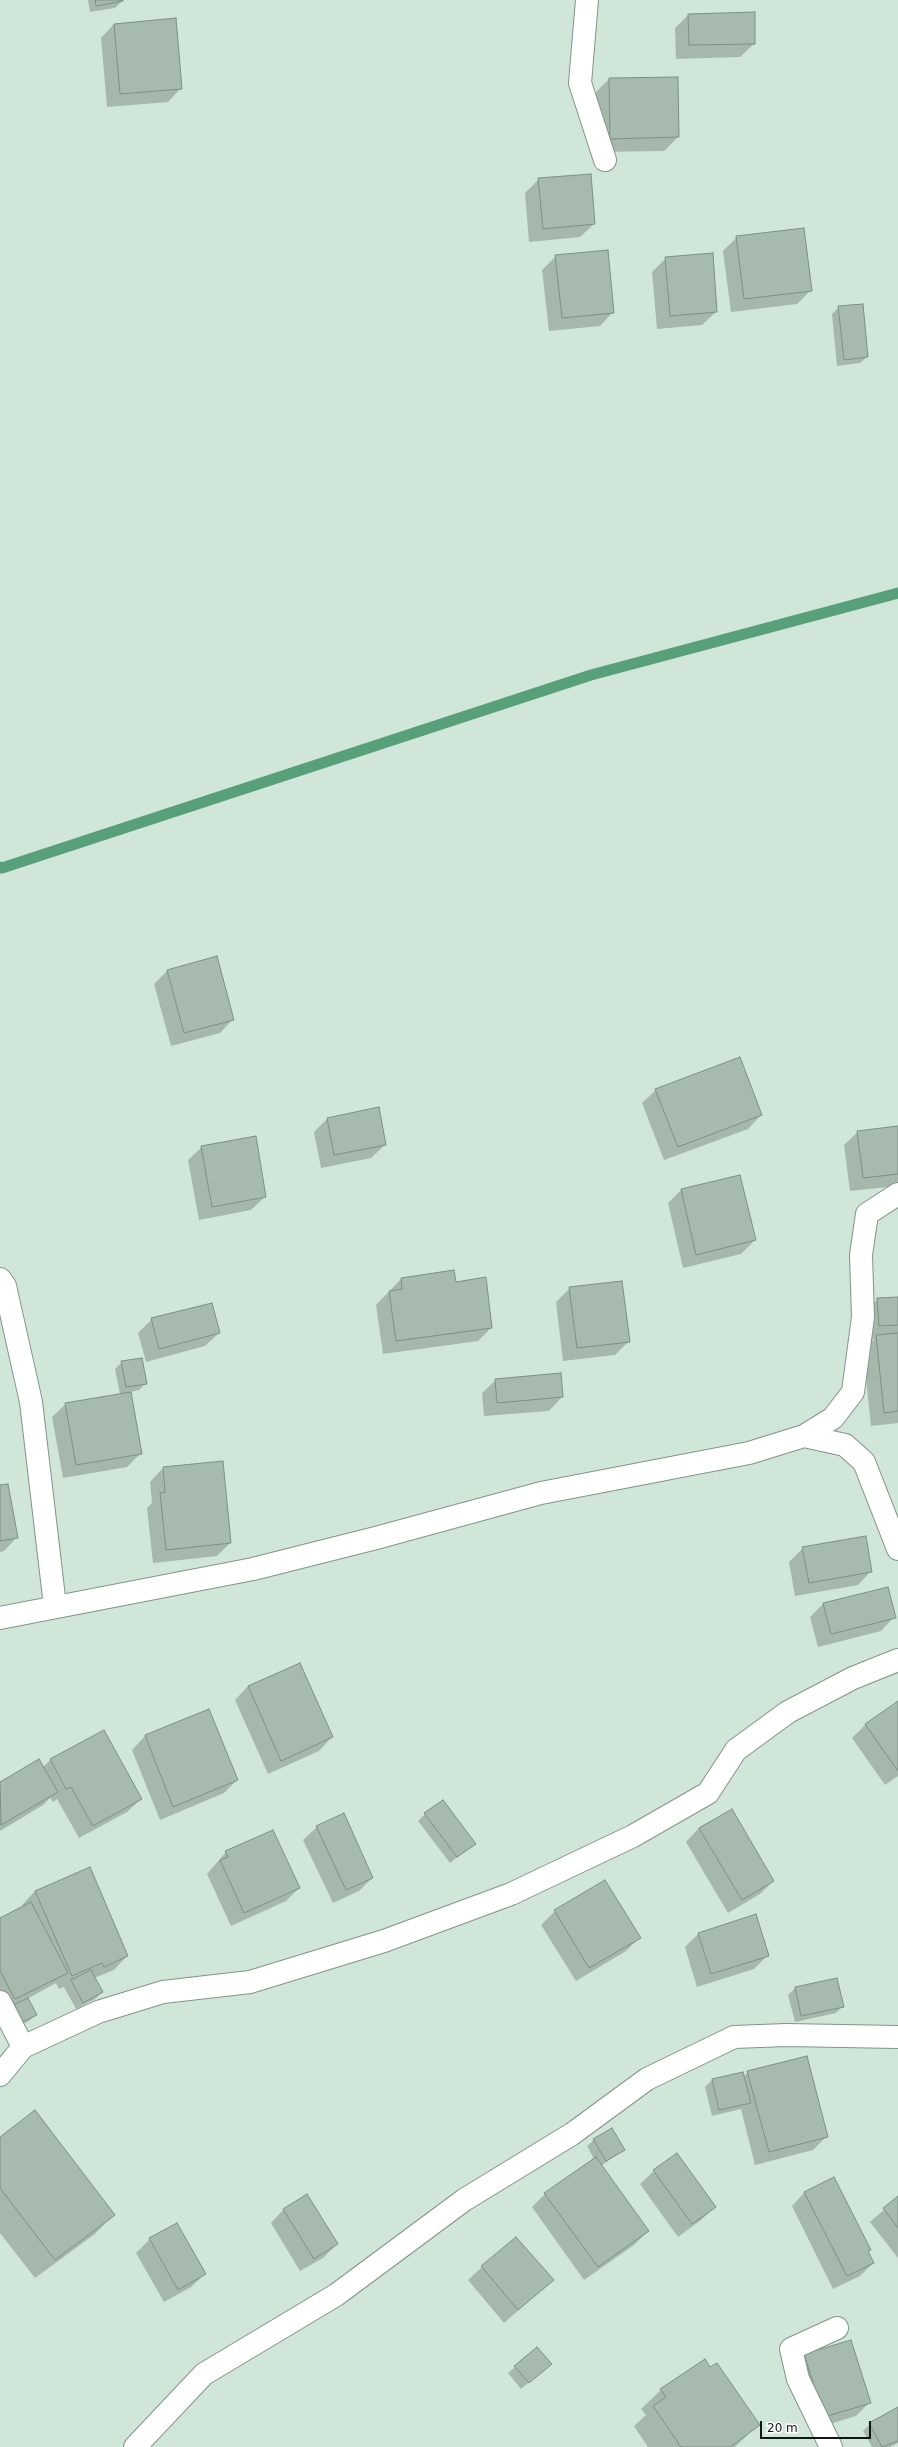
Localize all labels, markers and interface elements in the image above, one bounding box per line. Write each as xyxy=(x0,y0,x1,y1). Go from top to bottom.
scale bar xyxy=(762,2413,873,2439)
text: 20 m xyxy=(767,2421,798,2435)

